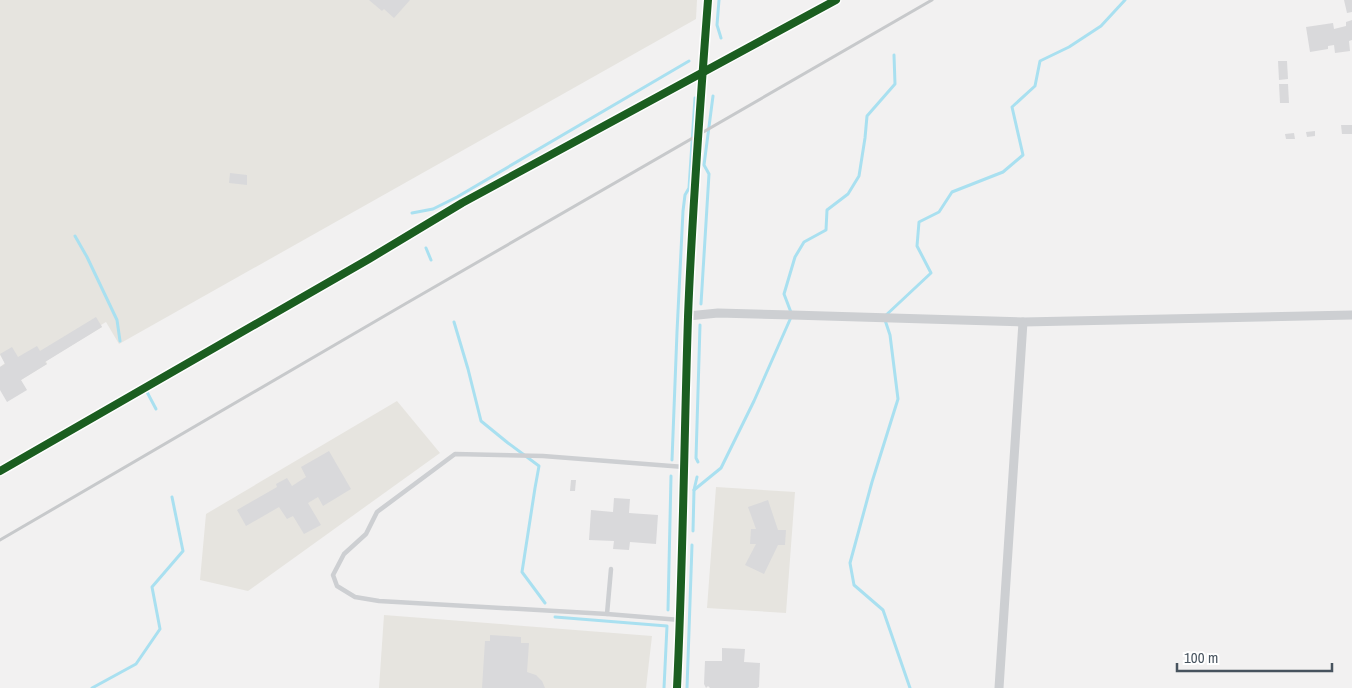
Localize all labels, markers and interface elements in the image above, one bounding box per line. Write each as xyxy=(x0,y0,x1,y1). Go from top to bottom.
scale bar xyxy=(1177,640,1332,672)
text: 100 m xyxy=(1184,647,1218,668)

